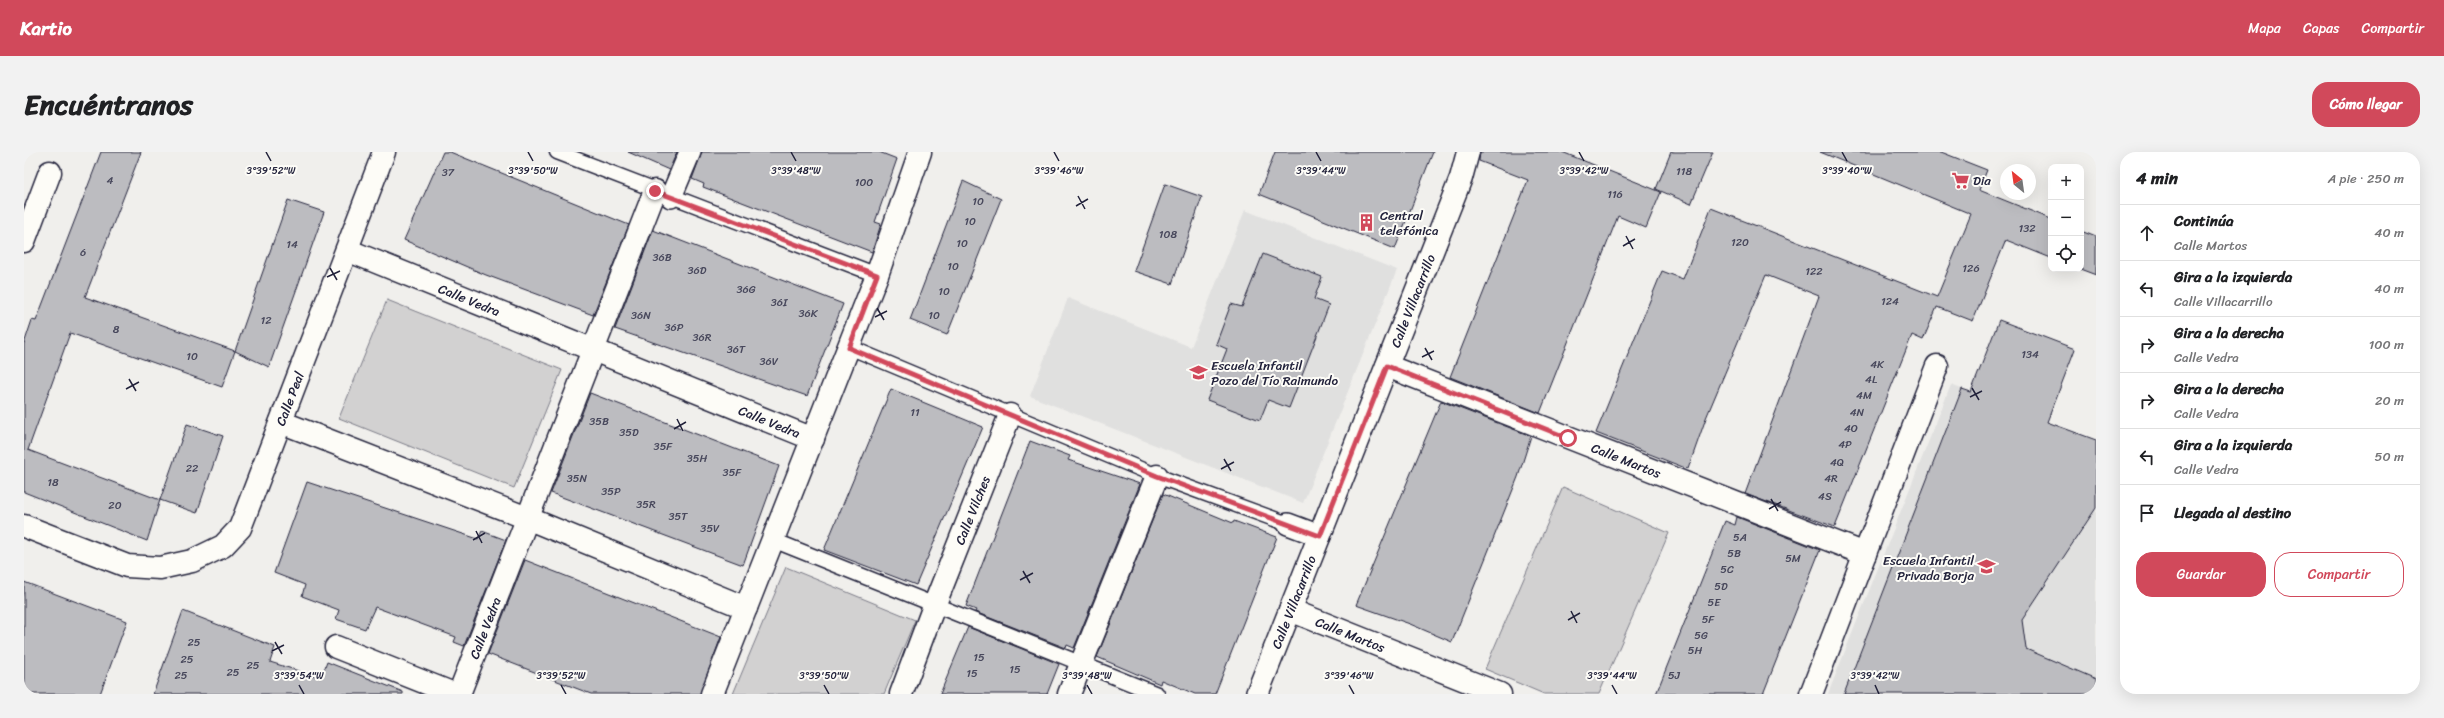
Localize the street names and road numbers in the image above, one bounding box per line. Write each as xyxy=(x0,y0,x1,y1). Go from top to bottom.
street label: Calle Villacarrillo xyxy=(1384,250,1442,351)
street label: Calle Vedra xyxy=(435,277,504,323)
street label: Calle Peal xyxy=(269,368,311,429)
street label: Calle Vedra xyxy=(735,399,804,445)
street label: Calle Martos xyxy=(1588,436,1664,485)
street label: Calle Vilches xyxy=(948,472,997,548)
street label: Calle Villacarrillo xyxy=(1265,552,1323,652)
street label: Calle Vedra xyxy=(463,593,508,662)
street label: Calle Martos xyxy=(1312,610,1389,659)

